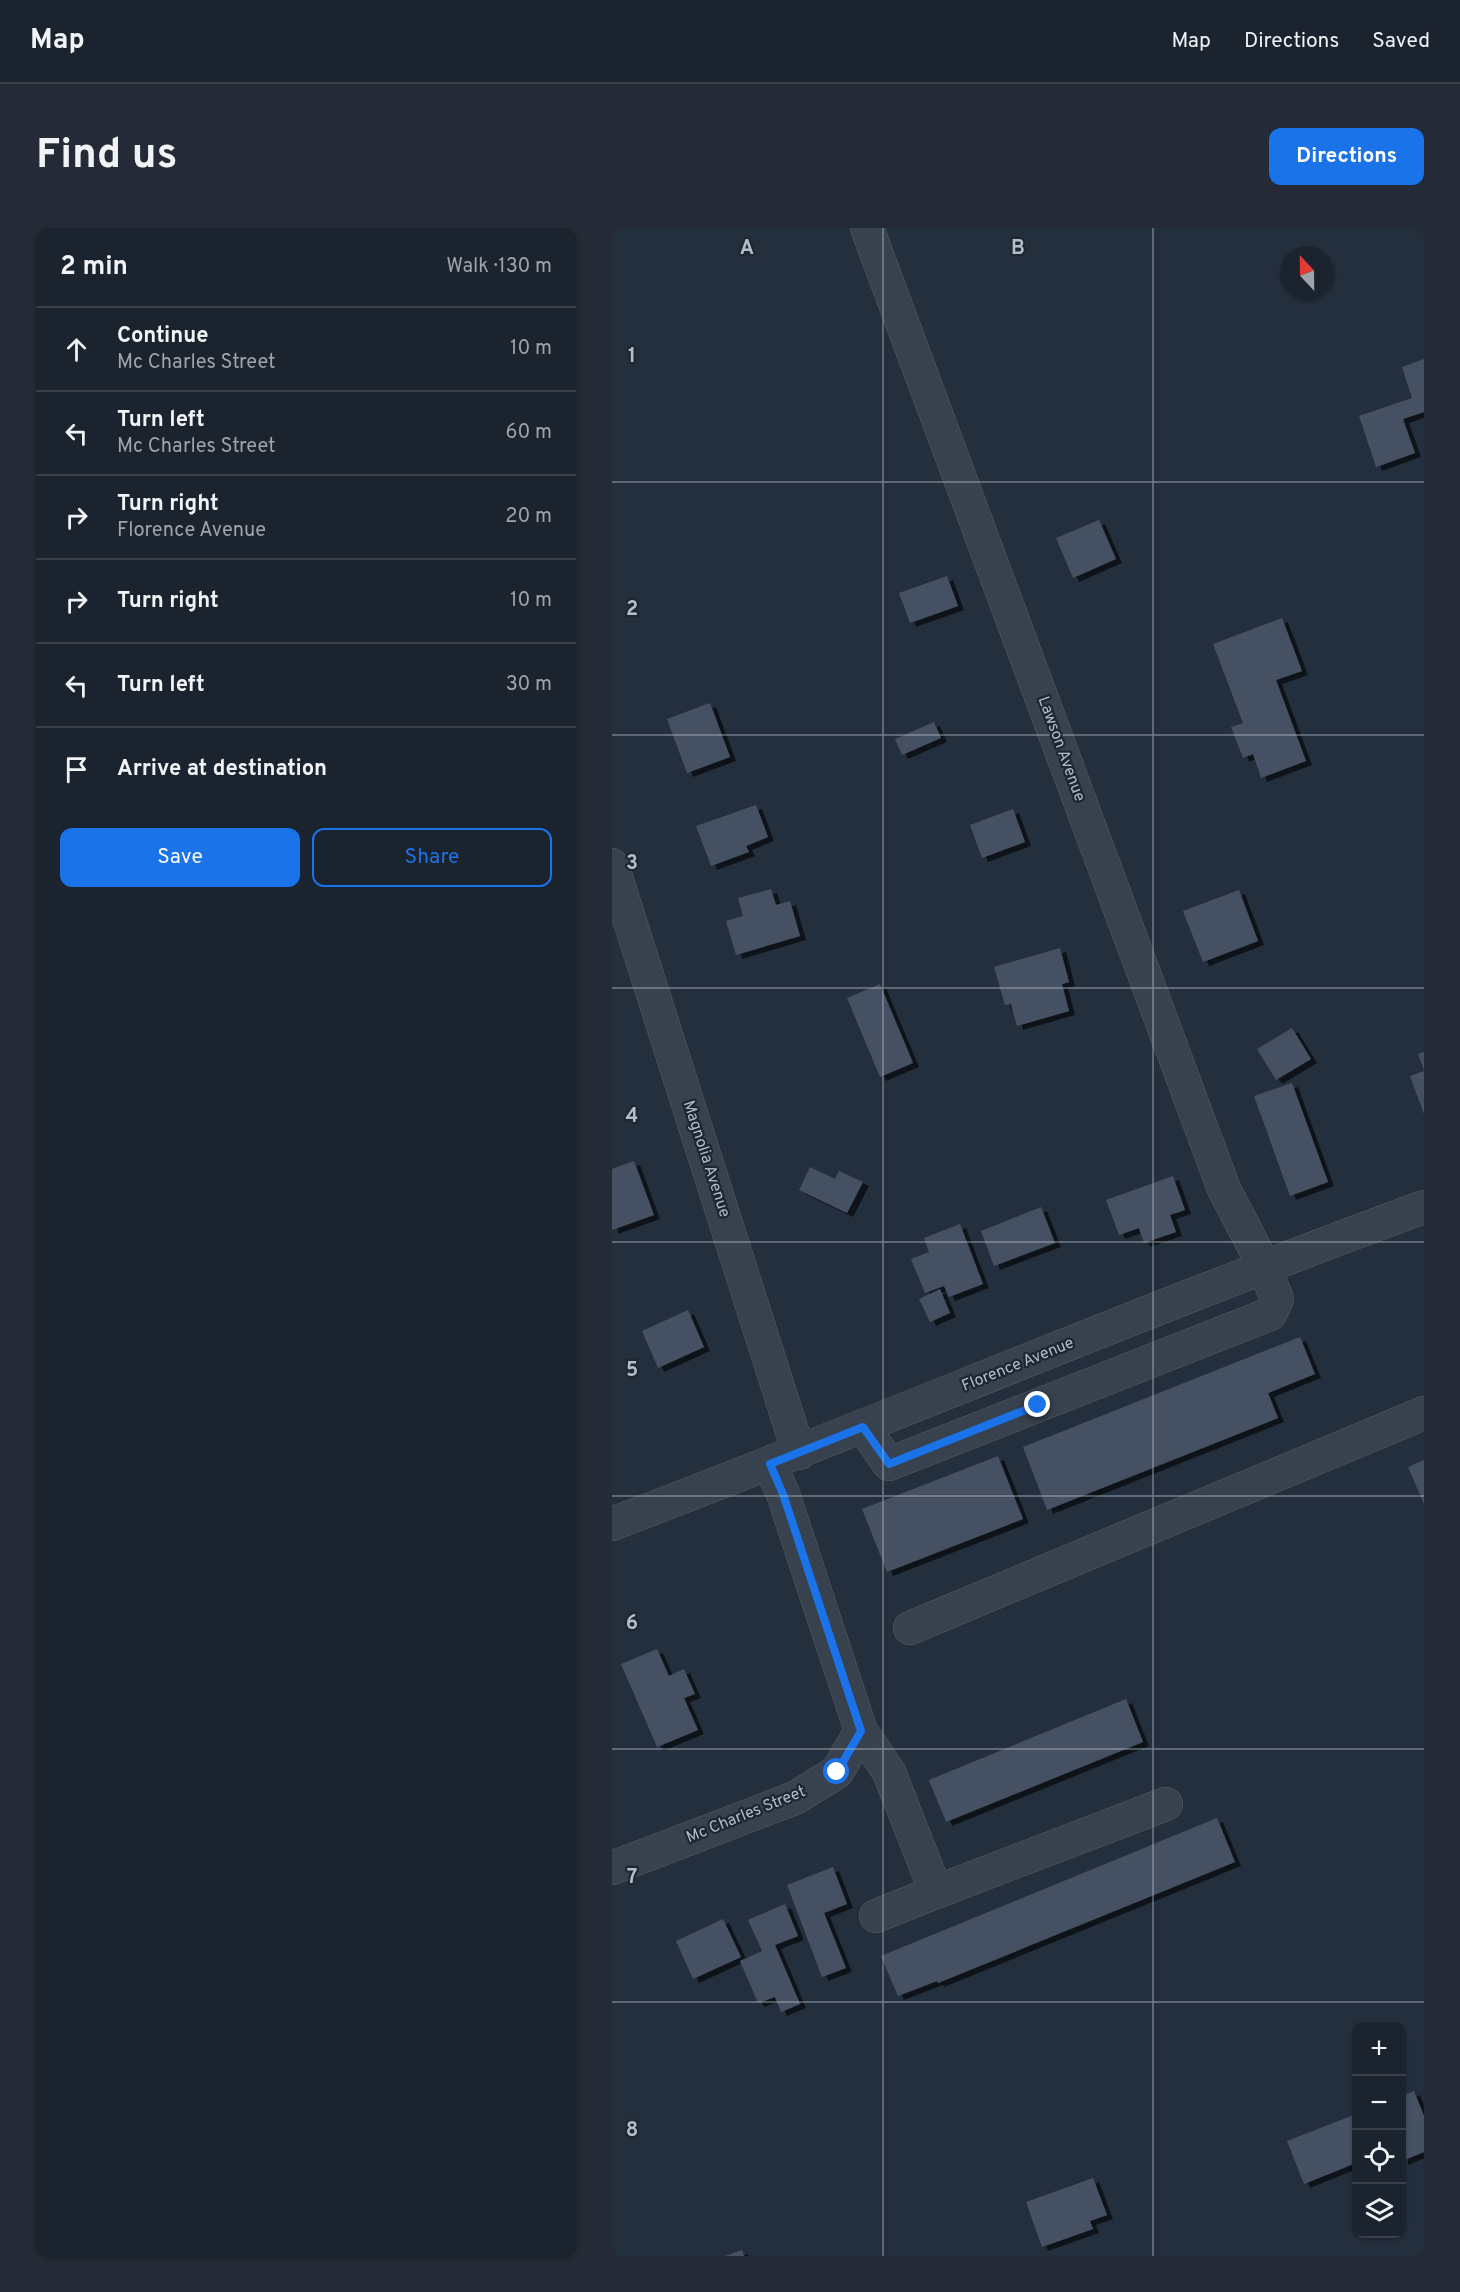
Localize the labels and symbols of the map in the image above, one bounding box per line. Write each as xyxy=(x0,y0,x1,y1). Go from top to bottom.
text: A xyxy=(740,236,754,262)
text: B xyxy=(1011,236,1025,262)
north arrow xyxy=(1280,246,1334,300)
text: 1 xyxy=(628,344,636,370)
text: 2 xyxy=(626,597,638,623)
street label: Lawson Avenue xyxy=(1033,694,1089,804)
text: 3 xyxy=(626,851,638,877)
street label: Magnolia Avenue xyxy=(678,1098,734,1220)
text: 4 xyxy=(626,1104,638,1130)
street label: Florence Avenue xyxy=(959,1333,1077,1397)
text: 5 xyxy=(626,1358,638,1384)
route end xyxy=(1024,1391,1050,1417)
text: 6 xyxy=(626,1611,638,1637)
route start xyxy=(823,1758,849,1784)
street label: Mc Charles Street xyxy=(683,1782,809,1848)
text: 7 xyxy=(627,1865,637,1891)
text: 8 xyxy=(626,2118,638,2144)

